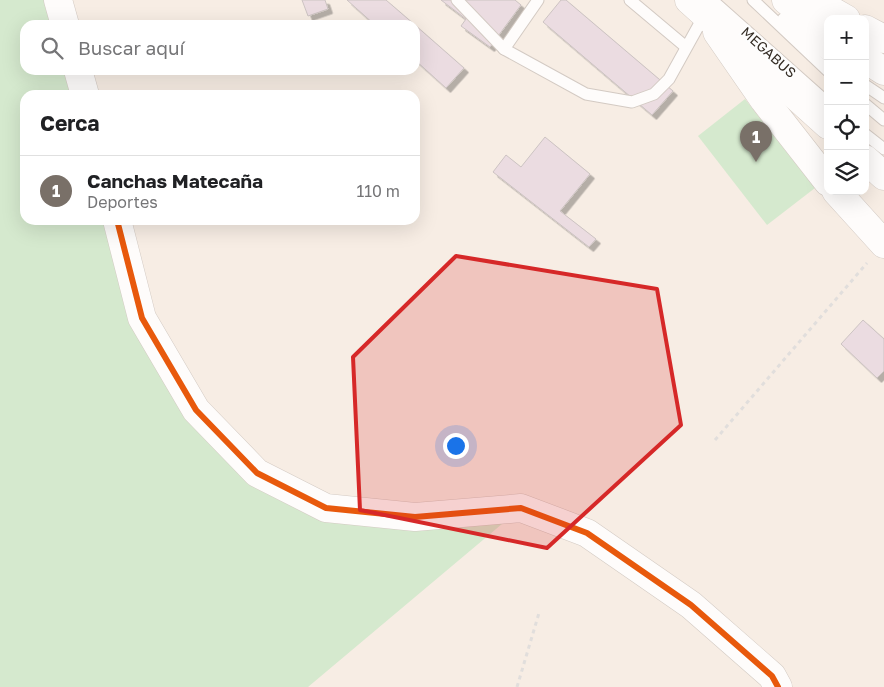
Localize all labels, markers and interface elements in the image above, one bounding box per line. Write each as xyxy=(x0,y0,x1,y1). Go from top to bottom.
map controls xyxy=(824,15,869,195)
button: + xyxy=(824,15,869,60)
search box xyxy=(20,20,420,75)
street label: MEGABUS xyxy=(738,23,800,81)
icon: search xyxy=(38,34,66,62)
text: Buscar aquí xyxy=(78,36,185,59)
button: − xyxy=(824,60,869,105)
button: locate xyxy=(824,105,869,150)
text: Cerca xyxy=(40,110,99,136)
pin: 1 xyxy=(740,121,772,162)
button: layers xyxy=(824,150,869,195)
text: Canchas Matecaña xyxy=(87,169,263,192)
text: 1 xyxy=(52,181,60,201)
text: 110 m xyxy=(356,181,400,201)
text: Deportes xyxy=(87,192,158,212)
your location xyxy=(443,433,469,459)

